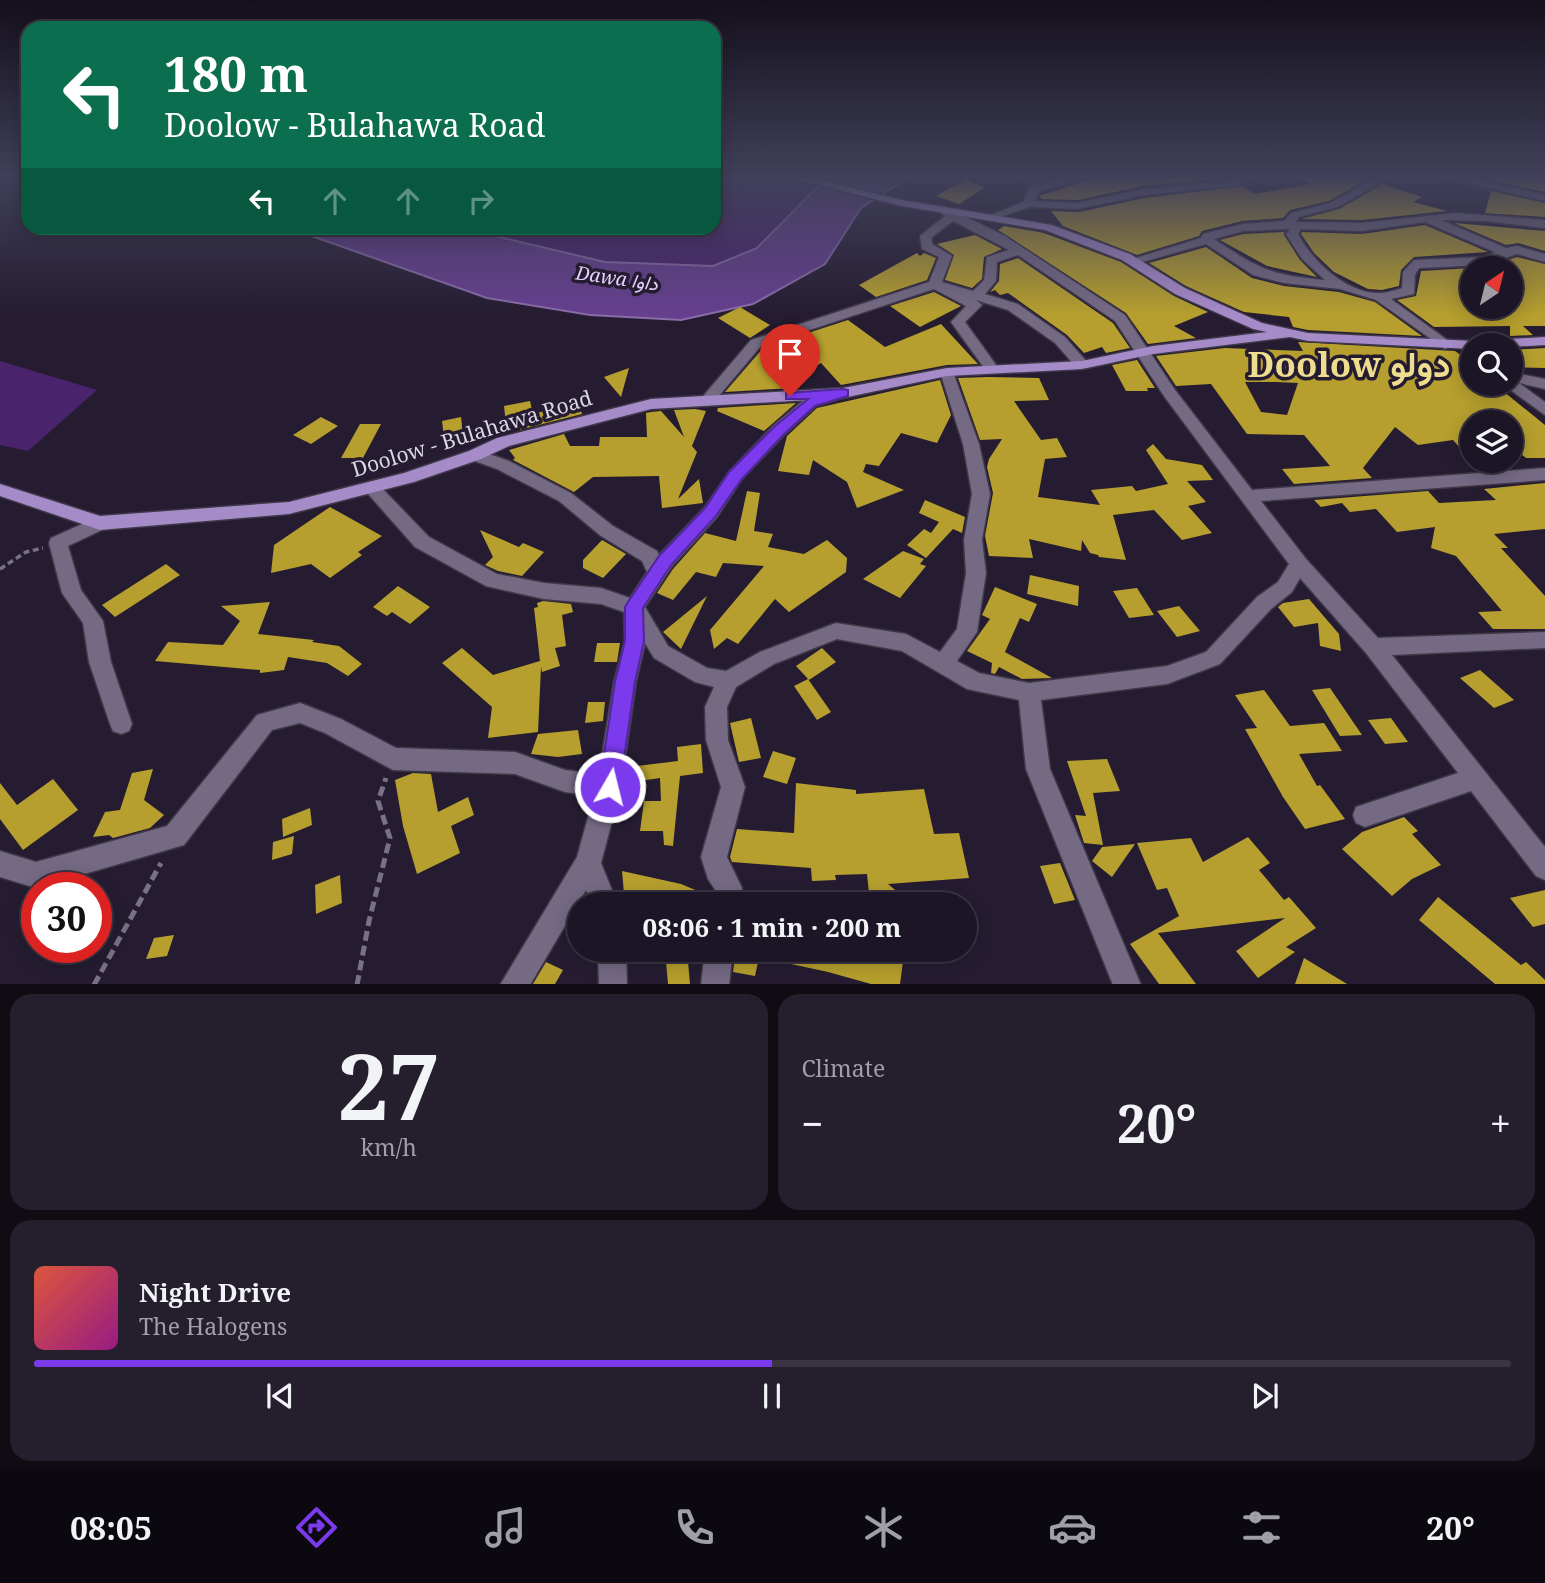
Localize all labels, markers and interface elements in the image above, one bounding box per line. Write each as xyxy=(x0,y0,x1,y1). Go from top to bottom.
text: 180 m xyxy=(164,40,308,106)
icon: left xyxy=(49,49,140,140)
text: Doolow - Bulahawa Road xyxy=(164,103,545,146)
icon: left xyxy=(243,182,281,220)
icon: ahead xyxy=(316,182,354,220)
icon: ahead xyxy=(389,182,427,220)
icon: right xyxy=(462,182,500,220)
north arrow xyxy=(1460,256,1522,318)
map controls xyxy=(1460,256,1523,473)
water label: Dawa داوا xyxy=(573,259,661,297)
pin xyxy=(760,324,820,396)
button: search xyxy=(1460,333,1523,396)
icon: arrive xyxy=(771,335,809,373)
district label: Doolow دولو xyxy=(1248,340,1450,387)
street label: Doolow - Bulahawa Road xyxy=(348,383,596,483)
button: layers xyxy=(1460,410,1523,473)
position arrow xyxy=(573,750,647,824)
speed limit sign: 30 xyxy=(21,872,112,963)
text: 08:06 · 1 min · 200 m xyxy=(642,909,902,945)
text: 27 xyxy=(337,1023,440,1147)
text: Climate xyxy=(802,1052,885,1084)
text: 20° xyxy=(1117,1087,1196,1158)
text: − xyxy=(802,1097,824,1149)
text: + xyxy=(1490,1097,1511,1149)
text: km/h xyxy=(361,1131,417,1163)
text: Night Drive xyxy=(139,1274,291,1310)
text: The Halogens xyxy=(139,1310,287,1342)
icon: previous xyxy=(261,1377,299,1415)
icon: pause xyxy=(753,1377,791,1415)
icon: next xyxy=(1246,1377,1284,1415)
icon: directions xyxy=(292,1503,341,1552)
icon: music xyxy=(481,1503,530,1552)
icon: phone xyxy=(670,1503,719,1552)
icon: climate xyxy=(859,1503,908,1552)
icon: car xyxy=(1048,1503,1097,1552)
icon: filters xyxy=(1237,1503,1286,1552)
text: 08:05 xyxy=(70,1506,152,1549)
text: 20° xyxy=(1426,1506,1475,1549)

